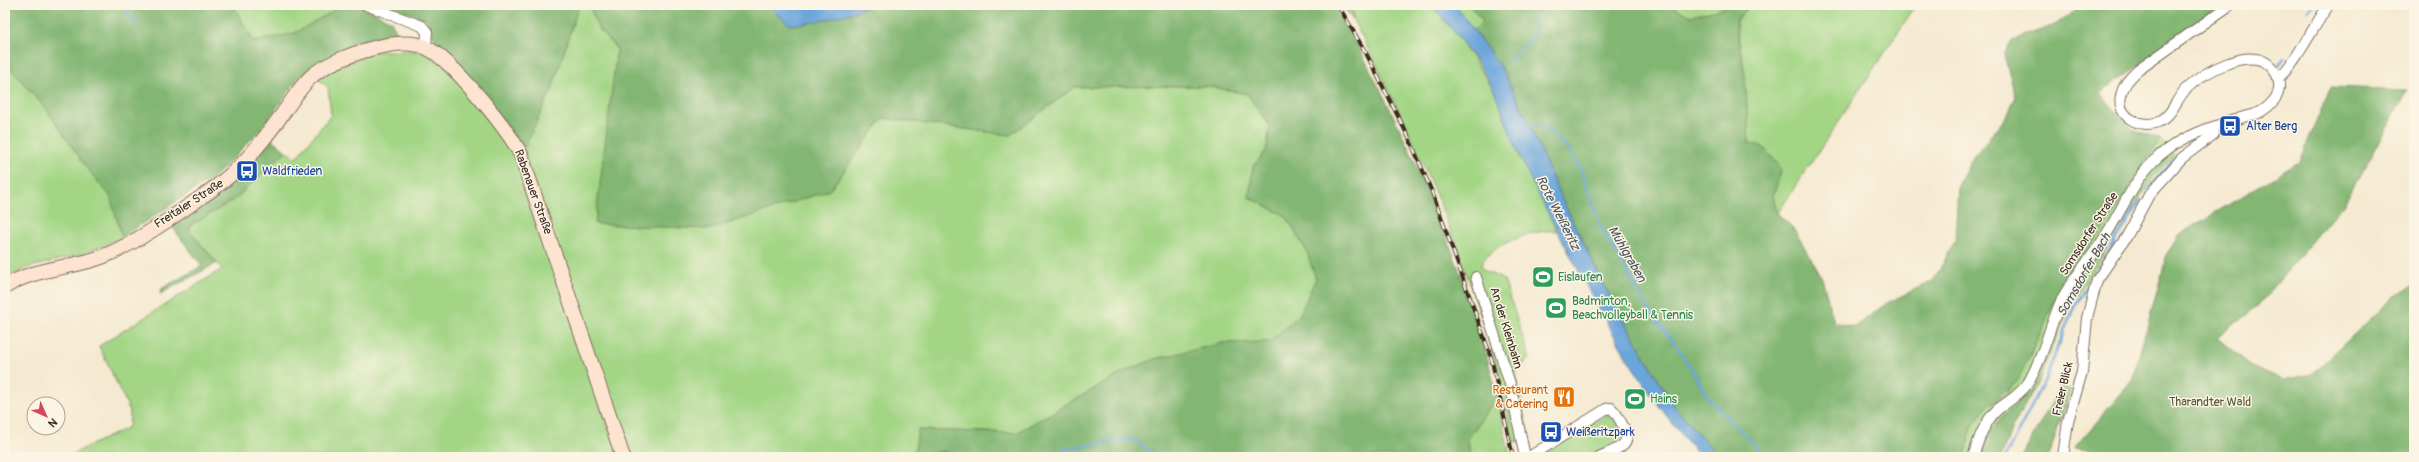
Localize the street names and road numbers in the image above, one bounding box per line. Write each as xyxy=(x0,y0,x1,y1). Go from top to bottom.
street label: Rabenauer Straße xyxy=(511,148,555,237)
street label: Freitaler Straße xyxy=(152,176,227,232)
street label: Somsdorfer Straße xyxy=(2056,189,2122,279)
street label: An der Kleinbahn xyxy=(1486,285,1526,371)
street label: Freier Blick xyxy=(2050,361,2076,417)

